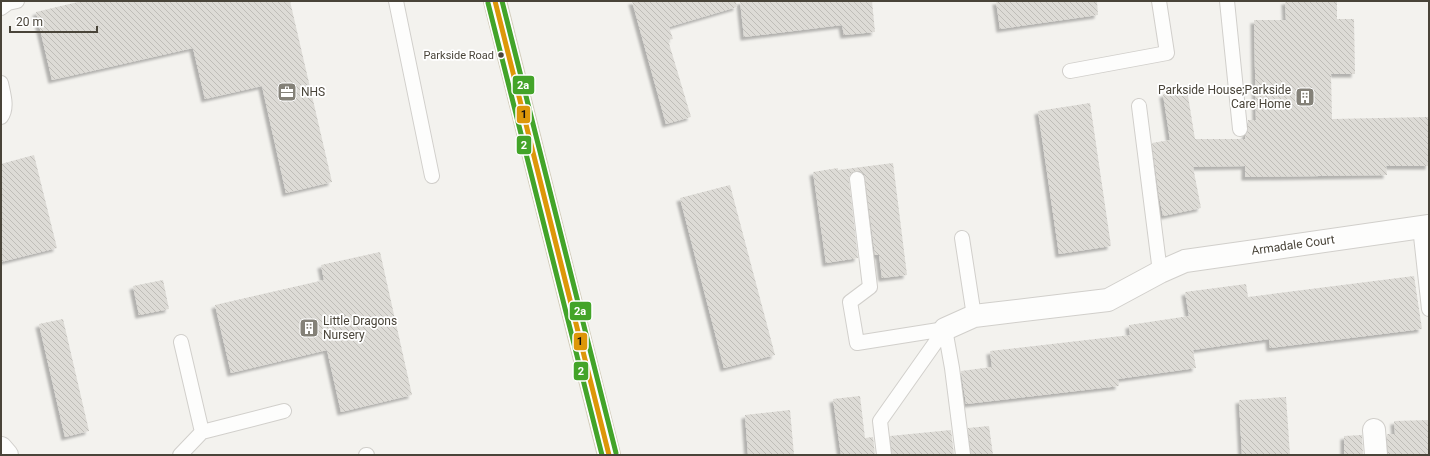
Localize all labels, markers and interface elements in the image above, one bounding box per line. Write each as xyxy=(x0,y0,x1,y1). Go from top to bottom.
scale bar xyxy=(10,8,97,34)
text: 20 m xyxy=(16,15,43,29)
place label: Parkside Road xyxy=(423,49,494,62)
marker: Parkside Road xyxy=(496,50,506,60)
line badge: 2a xyxy=(512,75,535,95)
text: 2a xyxy=(517,79,529,92)
office icon: NHS xyxy=(276,81,298,103)
place label: Parkside House;Parkside Care Home xyxy=(1158,83,1291,111)
place label: NHS xyxy=(301,85,325,99)
building icon: Parkside House;Parkside Care Home xyxy=(1294,86,1316,108)
line badge: 1 xyxy=(516,105,531,124)
text: 1 xyxy=(521,108,527,121)
line badge: 2 xyxy=(516,135,532,155)
text: 2 xyxy=(521,139,527,152)
street label: Armadale Court xyxy=(1250,232,1336,258)
line badge: 2a xyxy=(569,301,592,321)
text: 2a xyxy=(574,305,586,318)
place label: Little Dragons Nursery xyxy=(323,314,397,342)
building icon: Little Dragons Nursery xyxy=(298,317,320,339)
line badge: 1 xyxy=(573,332,588,351)
text: 1 xyxy=(577,335,583,348)
line badge: 2 xyxy=(573,361,589,381)
text: 2 xyxy=(578,365,584,378)

